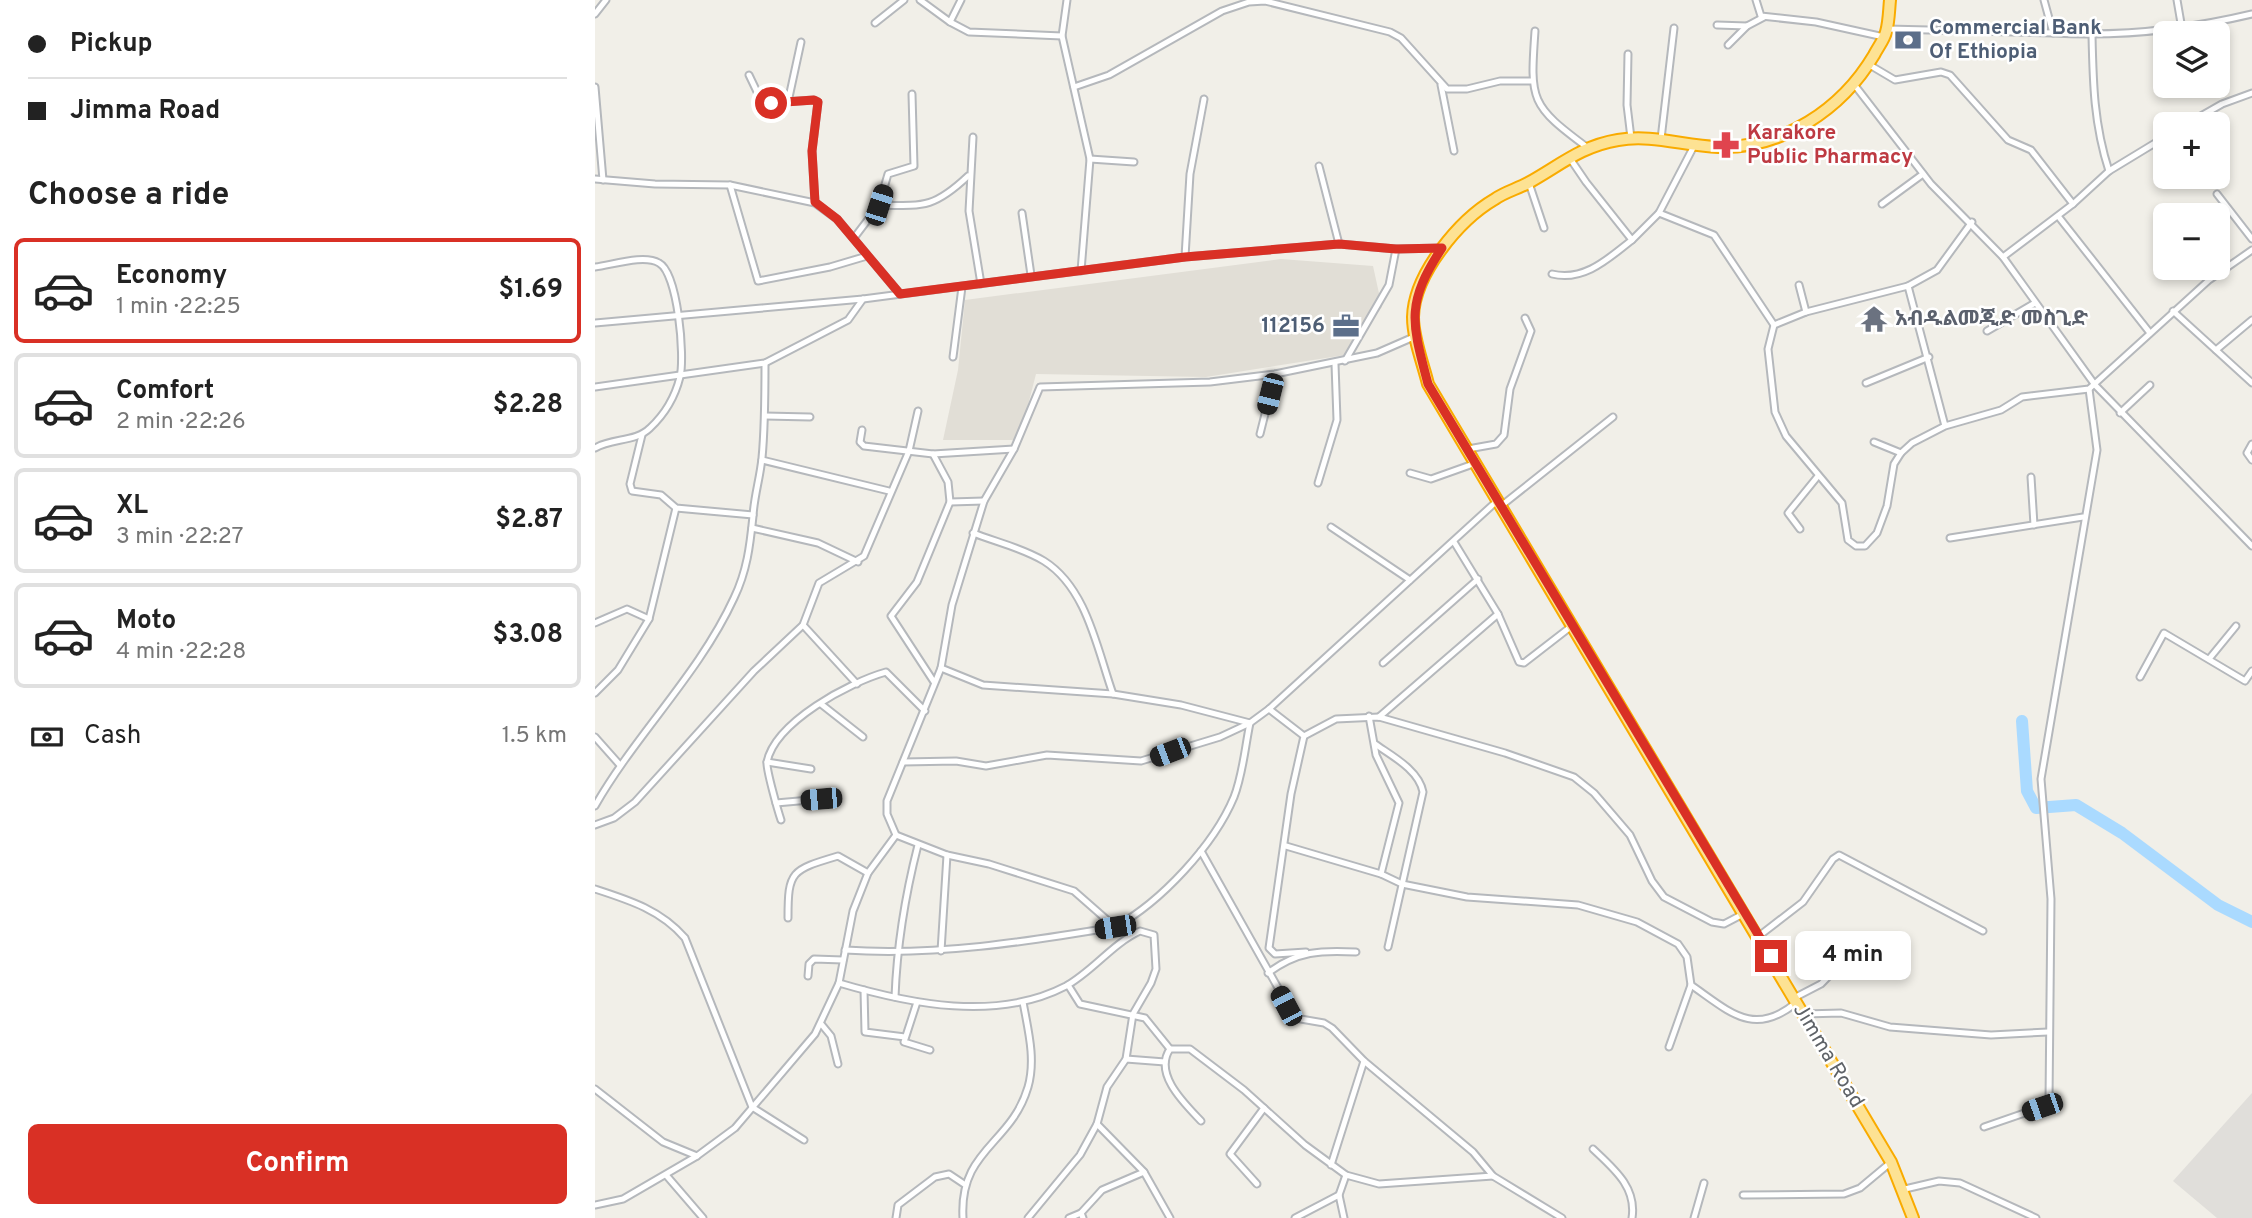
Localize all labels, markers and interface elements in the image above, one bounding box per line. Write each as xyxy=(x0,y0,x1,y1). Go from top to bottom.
place label: Commercial Bank Of Ethiopia xyxy=(1929,15,2102,66)
map controls xyxy=(2153,21,2230,280)
button: layers xyxy=(2153,21,2230,98)
bank icon: Commercial Bank Of Ethiopia xyxy=(1893,25,1923,55)
text: Pickup xyxy=(70,28,153,61)
route start xyxy=(755,87,787,119)
text: Jimma Road xyxy=(70,95,220,128)
button: + xyxy=(2153,112,2230,189)
place label: Karakore Public Pharmacy xyxy=(1747,120,1913,171)
pharmacy icon: Karakore Public Pharmacy xyxy=(1711,130,1741,160)
text: Choose a ride xyxy=(28,176,229,216)
car xyxy=(863,182,896,228)
button: − xyxy=(2153,203,2230,280)
icon: car xyxy=(32,259,95,322)
text: Economy xyxy=(116,260,227,293)
text: $1.69 xyxy=(498,274,563,307)
text: 1 min · 22:25 xyxy=(116,293,241,322)
temple icon: አብዱልመጂድ መስጊድ xyxy=(1859,304,1889,334)
place label: አብዱልመጂድ መስጊድ xyxy=(1895,306,2089,333)
office icon: 112156 xyxy=(1331,311,1361,341)
place label: 112156 xyxy=(1261,313,1325,340)
car xyxy=(1255,371,1286,417)
icon: car xyxy=(32,374,95,437)
text: Comfort xyxy=(116,375,214,408)
text: $2.28 xyxy=(493,389,563,422)
text: 2 min · 22:26 xyxy=(116,408,246,437)
icon: car xyxy=(32,489,95,552)
text: XL xyxy=(116,490,148,523)
text: $2.87 xyxy=(495,504,563,537)
text: 3 min · 22:27 xyxy=(116,523,244,552)
icon: car xyxy=(32,604,95,667)
text: Moto xyxy=(116,605,176,638)
text: $3.08 xyxy=(493,619,563,652)
text: 4 min · 22:28 xyxy=(116,638,246,667)
icon: cash xyxy=(28,718,66,756)
text: Cash xyxy=(84,720,141,753)
text: 1.5 km xyxy=(502,722,567,751)
car xyxy=(1147,735,1194,769)
car xyxy=(800,787,843,811)
car xyxy=(1093,913,1138,941)
callout: 4 min xyxy=(1795,932,1911,981)
route end xyxy=(1755,940,1787,972)
text: 4 min xyxy=(1823,941,1883,970)
car xyxy=(1267,983,1306,1029)
street label: Jimma Road xyxy=(1786,999,1870,1113)
car xyxy=(2019,1090,2066,1124)
button: Confirm xyxy=(28,1124,567,1204)

